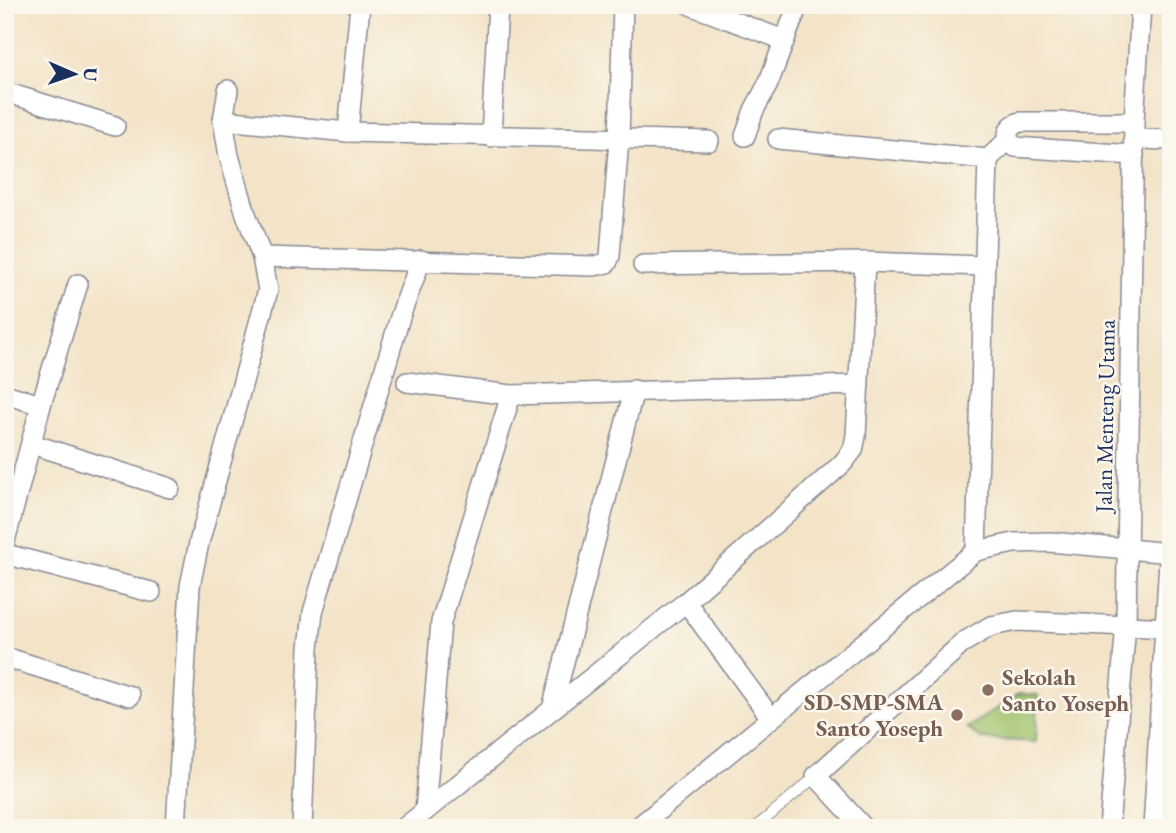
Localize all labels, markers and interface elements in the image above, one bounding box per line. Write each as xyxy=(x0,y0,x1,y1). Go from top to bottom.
north arrow xyxy=(38,38,108,108)
text: U xyxy=(78,67,103,82)
street label: Jalan Menteng Utama xyxy=(1088,318,1122,515)
place label: Sekolah Santo Yoseph xyxy=(1002,662,1129,718)
marker: Sekolah Santo Yoseph xyxy=(980,682,996,698)
place label: SD-SMP-SMA Santo Yoseph xyxy=(804,687,943,743)
marker: SD-SMP-SMA Santo Yoseph xyxy=(949,707,965,723)

